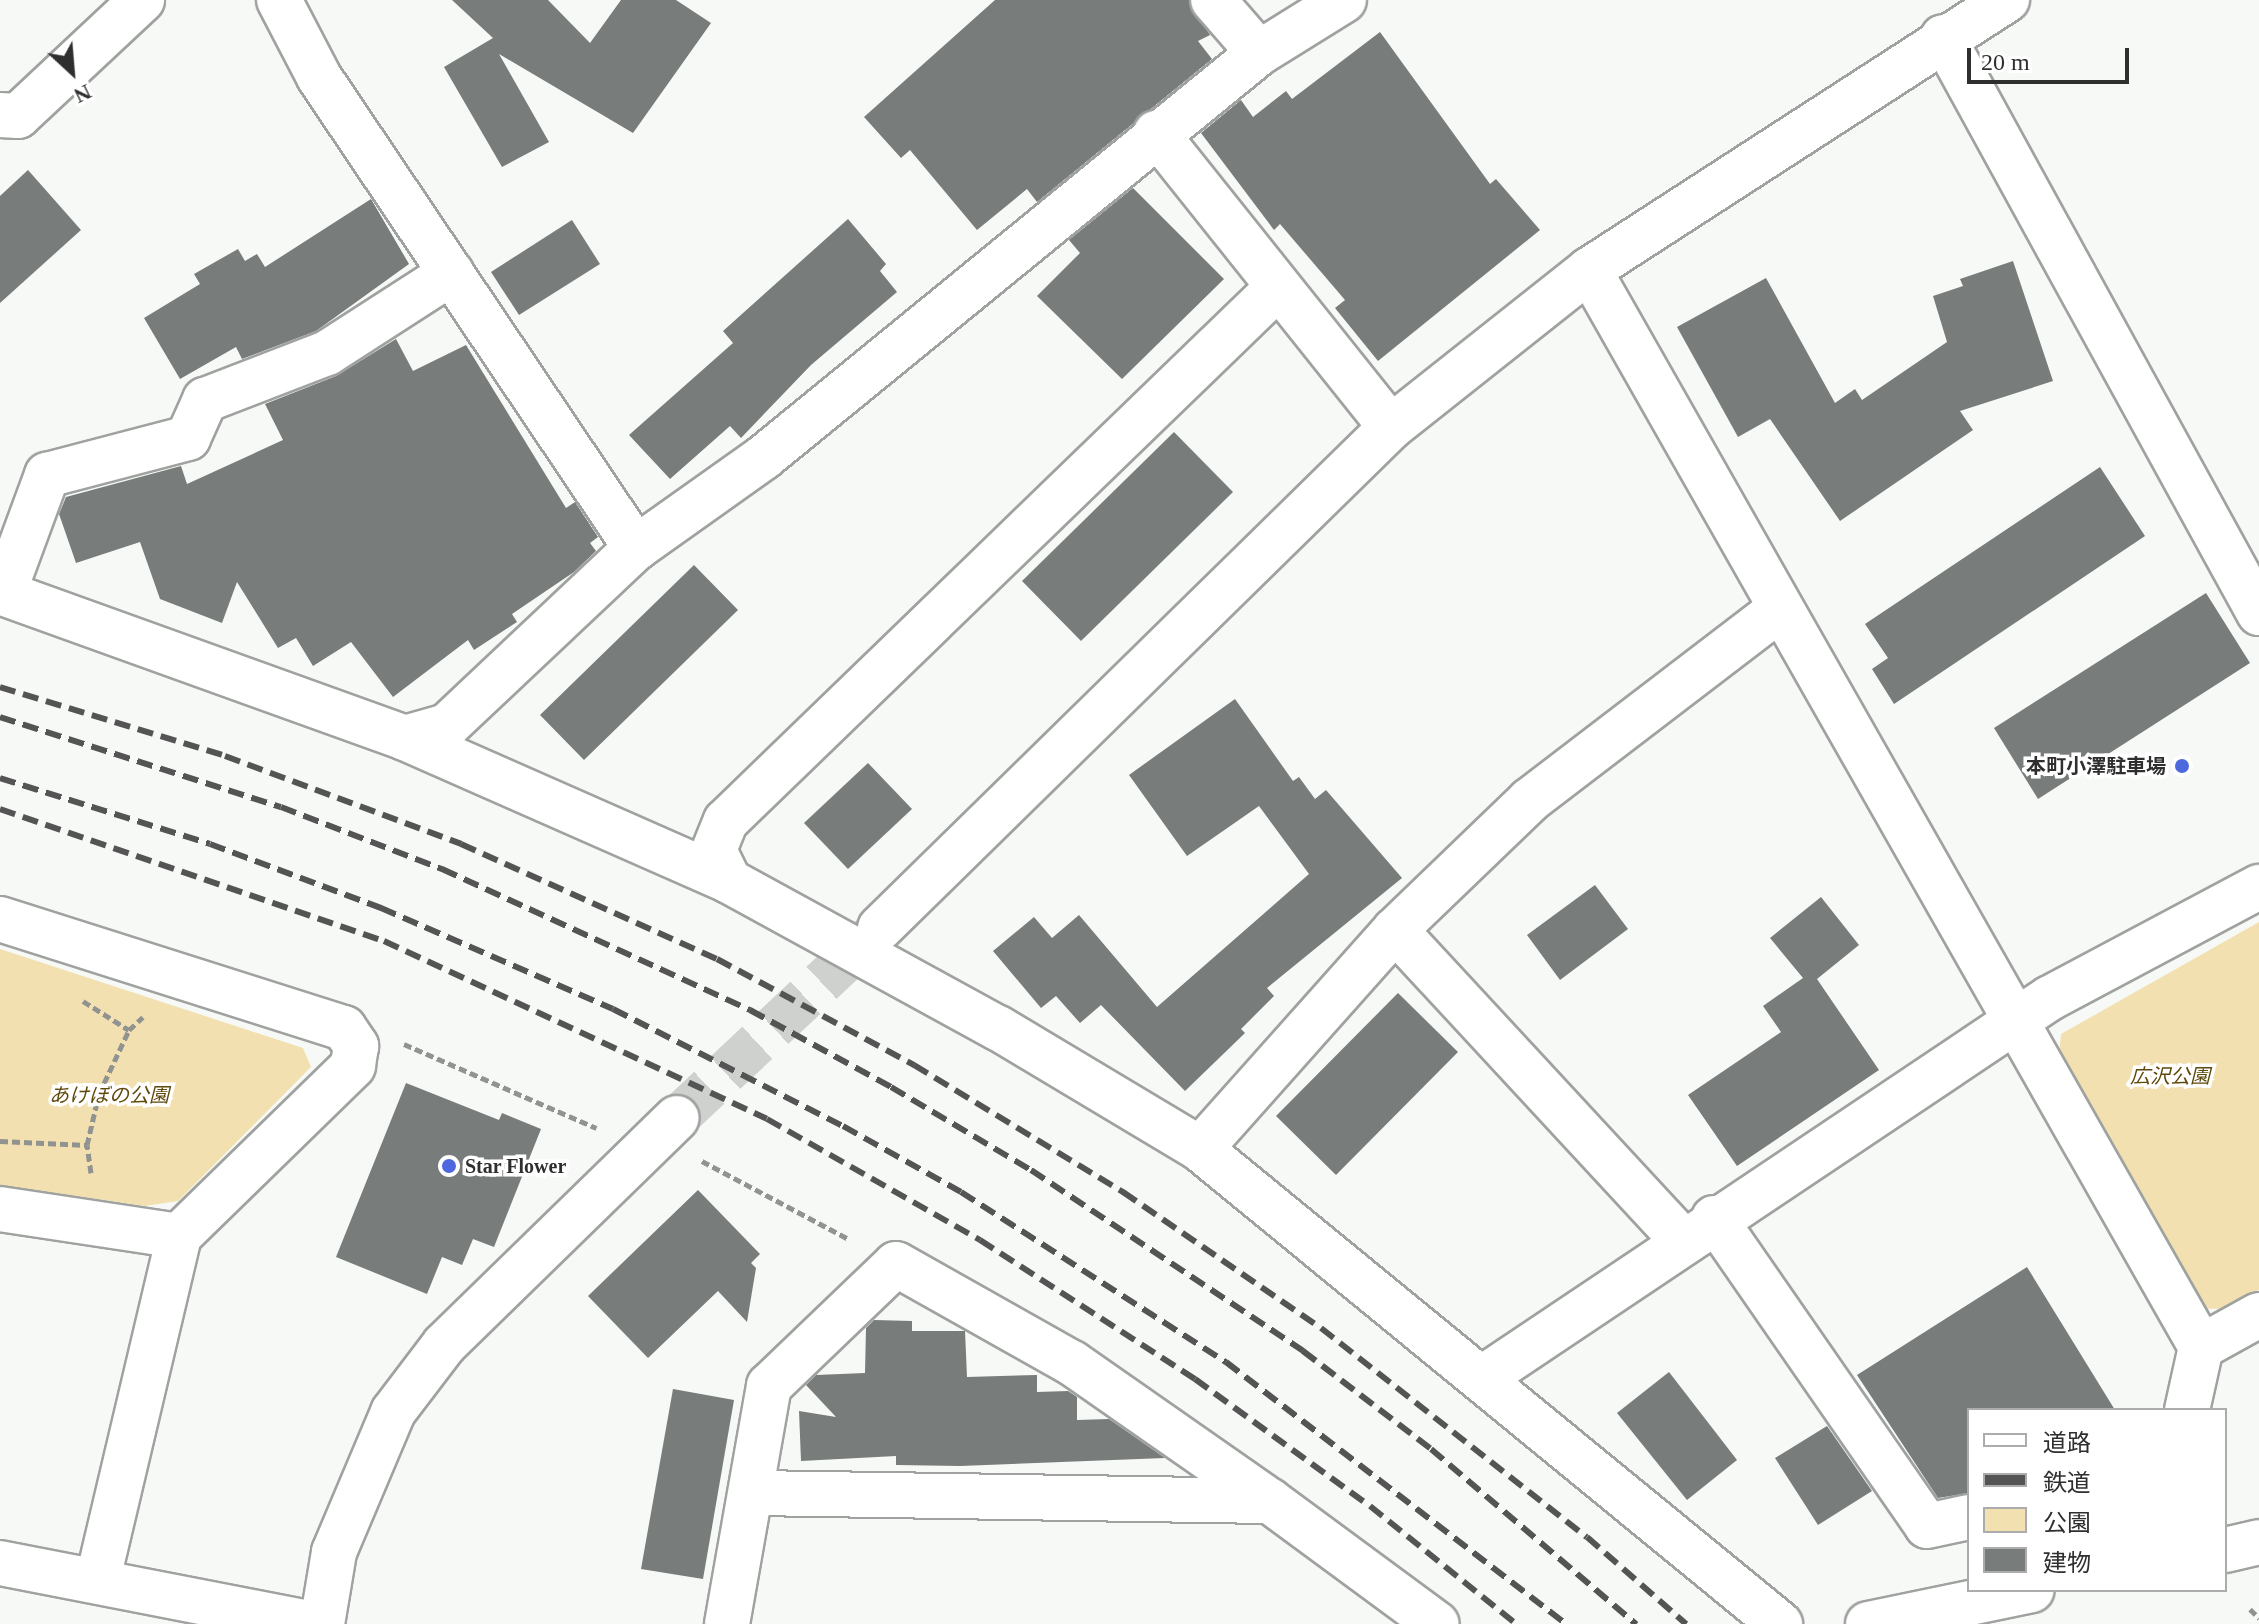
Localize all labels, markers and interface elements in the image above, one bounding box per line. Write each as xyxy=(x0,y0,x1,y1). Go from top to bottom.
north arrow xyxy=(32,32,112,112)
scale bar xyxy=(1971,32,2133,82)
text: 20 m xyxy=(1981,49,2030,75)
text: N xyxy=(70,79,95,109)
place label: 本町小澤駐車場 xyxy=(2026,754,2166,778)
marker: 本町小澤駐車場 xyxy=(2173,757,2191,775)
park label: 広沢公園 xyxy=(2130,1064,2210,1088)
park label: あけぼの公園 xyxy=(49,1083,169,1107)
place label: Star Flower xyxy=(465,1154,567,1178)
marker: Star Flower xyxy=(440,1157,458,1175)
legend xyxy=(1967,1408,2227,1592)
text: 道路 xyxy=(2043,1430,2091,1456)
text: 鉄道 xyxy=(2043,1470,2091,1496)
text: 公園 xyxy=(2043,1510,2091,1536)
text: 建物 xyxy=(2043,1550,2091,1576)

